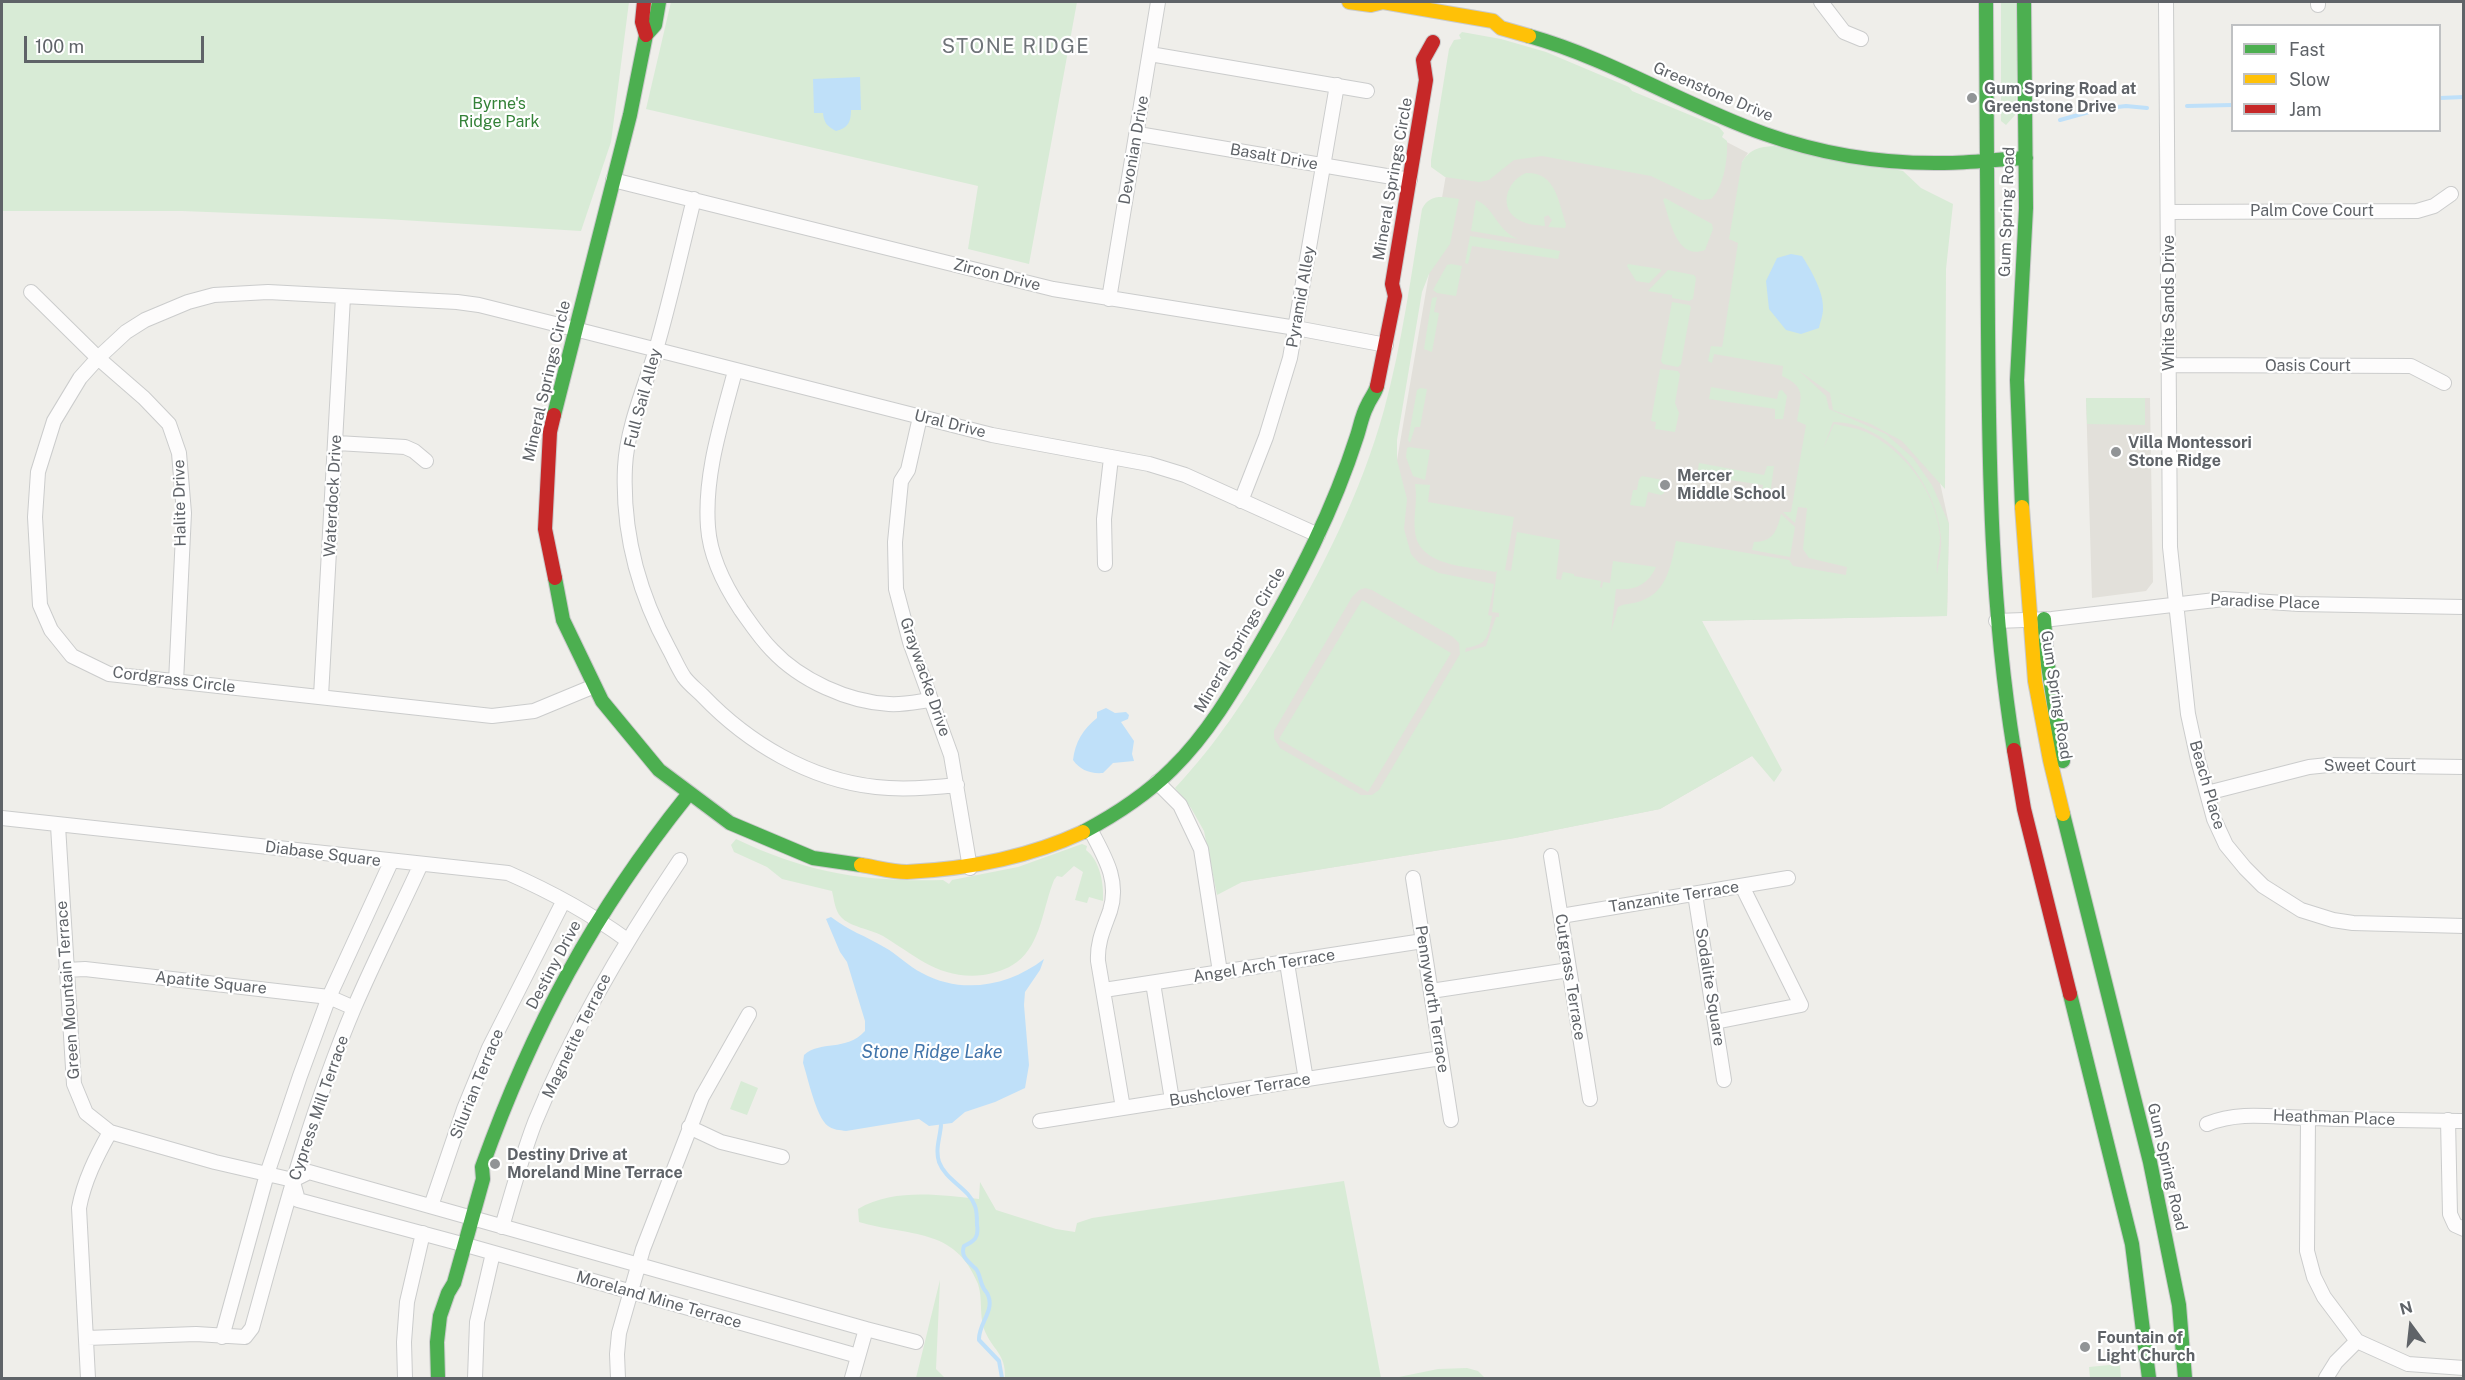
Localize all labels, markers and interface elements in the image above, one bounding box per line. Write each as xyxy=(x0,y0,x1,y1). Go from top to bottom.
scale bar xyxy=(27,24,207,62)
legend xyxy=(2231,24,2441,132)
district label: STONE RIDGE xyxy=(942,35,1090,59)
text: 100 m xyxy=(35,36,84,57)
text: Fast xyxy=(2289,39,2325,60)
street label: Greenstone Drive xyxy=(1650,58,1776,126)
text: Slow xyxy=(2289,69,2330,90)
place label: Gum Spring Road at Greenstone Drive xyxy=(1984,79,2136,117)
marker: Gum Spring Road at Greenstone Drive xyxy=(1965,91,1979,105)
park label: Byrne's Ridge Park xyxy=(459,94,539,132)
street label: Devonian Drive xyxy=(1115,94,1153,206)
street label: Mineral Springs Circle xyxy=(1369,96,1417,262)
text: Jam xyxy=(2289,99,2322,120)
street label: Basalt Drive xyxy=(1228,140,1320,174)
street label: Gum Spring Road xyxy=(1995,147,2019,277)
street label: Palm Cove Court xyxy=(2250,201,2374,221)
street label: White Sands Drive xyxy=(2159,235,2179,371)
street label: Pyramid Alley xyxy=(1283,245,1319,349)
street label: Zircon Drive xyxy=(951,255,1043,295)
street label: Mineral Springs Circle xyxy=(519,299,575,463)
street label: Full Sail Alley xyxy=(620,346,666,450)
street label: Oasis Court xyxy=(2265,356,2351,376)
street label: Ural Drive xyxy=(912,406,988,442)
place label: Villa Montessori Stone Ridge xyxy=(2128,433,2252,471)
street label: Waterdock Drive xyxy=(320,434,346,558)
marker: Villa Montessori Stone Ridge xyxy=(2109,445,2123,459)
street label: Halite Drive xyxy=(170,459,190,547)
place label: Mercer Middle School xyxy=(1677,466,1786,504)
marker: Mercer Middle School xyxy=(1658,478,1672,492)
street label: Mineral Springs Circle xyxy=(1190,564,1290,716)
street label: Paradise Place xyxy=(2210,590,2320,614)
street label: Graywacke Drive xyxy=(896,615,954,739)
street label: Gum Spring Road xyxy=(2036,629,2076,761)
street label: Cordgrass Circle xyxy=(111,663,237,697)
street label: Beach Place xyxy=(2185,738,2229,832)
street label: Sweet Court xyxy=(2324,756,2416,776)
street label: Diabase Square xyxy=(264,837,382,871)
street label: Tanzanite Terrace xyxy=(1608,877,1740,917)
street label: Green Mountain Terrace xyxy=(52,900,84,1080)
street label: Cutgrass Terrace xyxy=(1551,912,1589,1042)
street label: Destiny Drive xyxy=(523,917,585,1013)
street label: Pennyworth Terrace xyxy=(1411,924,1453,1074)
street label: Sodalite Square xyxy=(1691,927,1729,1047)
street label: Angel Arch Terrace xyxy=(1192,945,1336,987)
street label: Apatite Square xyxy=(154,968,268,998)
street label: Magnetite Terrace xyxy=(539,971,615,1101)
street label: Silurian Terrace xyxy=(446,1026,508,1142)
street label: Cypress Mill Terrace xyxy=(285,1033,353,1183)
water label: Stone Ridge Lake xyxy=(861,1041,1003,1063)
street label: Bushclover Terrace xyxy=(1168,1069,1312,1111)
street label: Gum Spring Road xyxy=(2143,1101,2191,1233)
street label: Heathman Place xyxy=(2273,1106,2395,1130)
place label: Destiny Drive at Moreland Mine Terrace xyxy=(507,1145,683,1183)
marker: Destiny Drive at Moreland Mine Terrace xyxy=(488,1157,502,1171)
street label: Moreland Mine Terrace xyxy=(574,1267,744,1333)
north arrow xyxy=(2381,1296,2441,1356)
text: N xyxy=(2398,1297,2415,1319)
place label: Fountain of Light Church xyxy=(2097,1328,2195,1366)
marker: Fountain of Light Church xyxy=(2078,1340,2092,1354)

